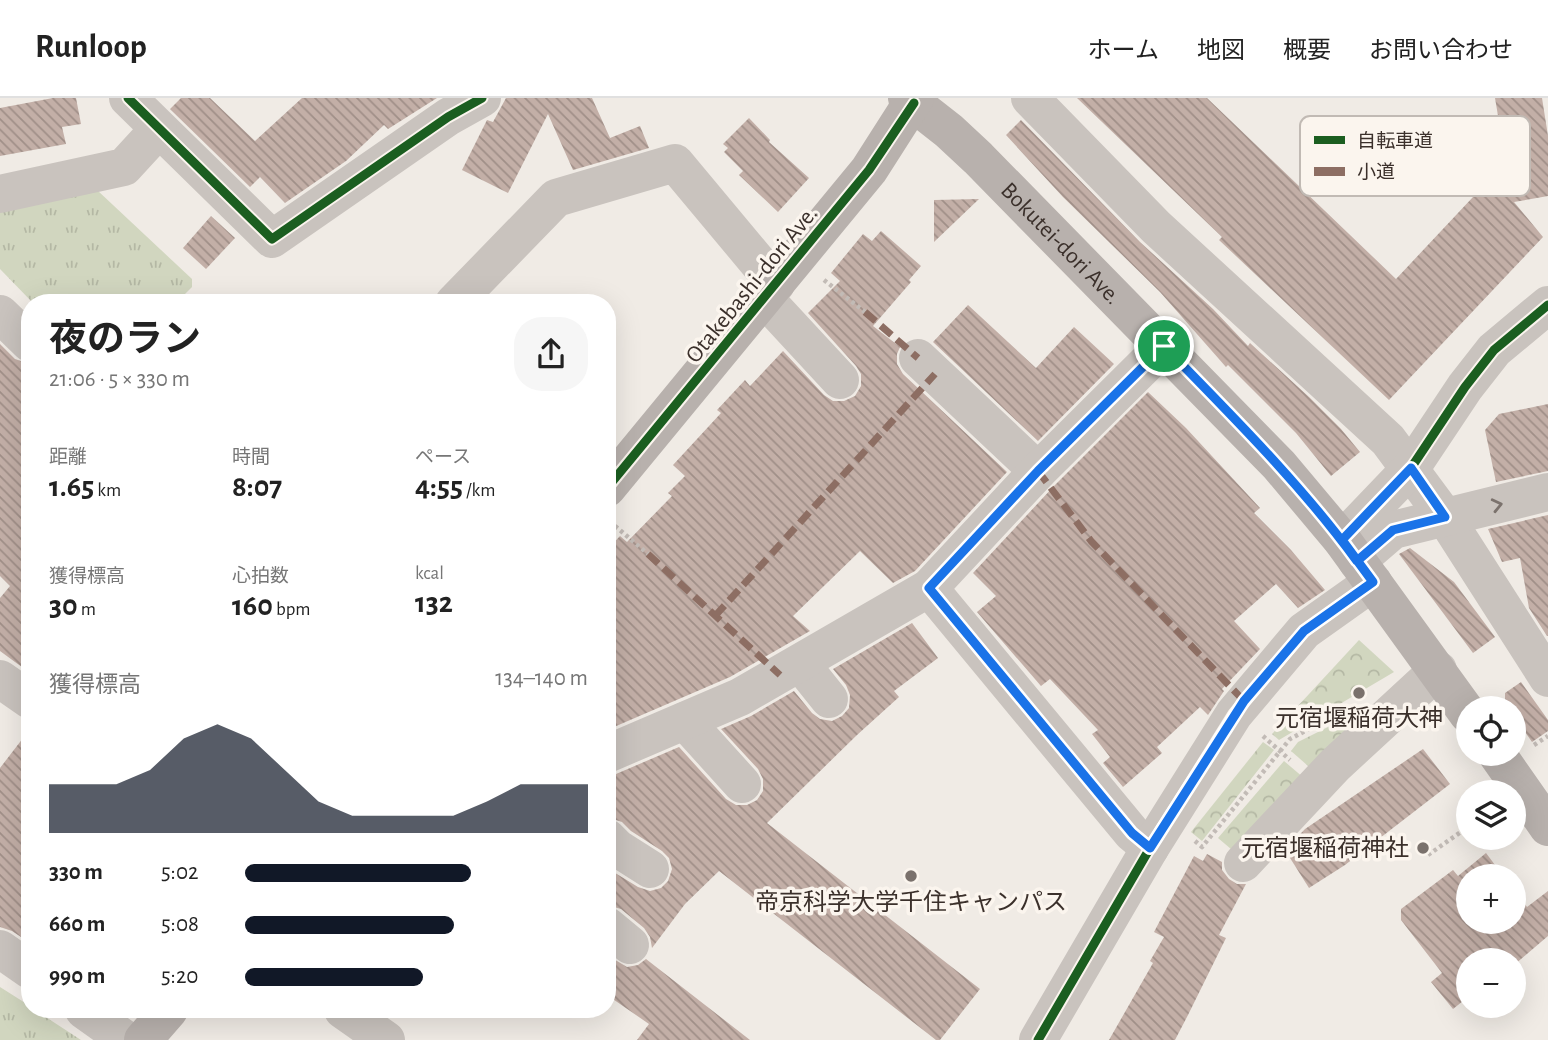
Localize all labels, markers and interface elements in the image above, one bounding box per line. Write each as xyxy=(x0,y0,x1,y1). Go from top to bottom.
text: Runloop xyxy=(35,31,147,64)
text: ホーム xyxy=(1088,39,1159,63)
text: 地図 xyxy=(1197,39,1245,63)
text: 概要 xyxy=(1283,39,1331,63)
text: お問い合わせ xyxy=(1369,39,1513,63)
legend xyxy=(1300,116,1530,196)
text: 自転車道 xyxy=(1357,131,1433,151)
text: 小道 xyxy=(1357,162,1395,182)
street label: Bokutei-dori Ave. xyxy=(996,178,1125,309)
street label: Otakebashi-dori Ave. xyxy=(681,202,822,368)
pin xyxy=(1134,316,1194,376)
button: share xyxy=(514,317,588,391)
text: 夜のラン xyxy=(49,321,201,359)
icon: arrive xyxy=(1145,327,1183,365)
text: 21:06 · 5 × 330 m xyxy=(49,368,190,391)
text: 距離 xyxy=(49,448,87,467)
text: 時間 xyxy=(232,448,270,467)
text: ペース xyxy=(415,448,471,467)
text: 1.65 xyxy=(49,472,94,502)
text: 8:07 xyxy=(232,472,282,502)
text: 4:55 xyxy=(415,472,463,502)
text: km xyxy=(94,481,121,500)
text: /km xyxy=(463,481,495,500)
one-way arrow xyxy=(1491,499,1503,513)
text: kcal xyxy=(415,564,444,583)
text: 獲得標高 xyxy=(49,567,125,586)
text: 心拍数 xyxy=(232,567,289,586)
text: 132 xyxy=(415,588,453,618)
text: 30 xyxy=(49,591,78,621)
text: 160 xyxy=(232,591,273,621)
text: m xyxy=(78,600,96,619)
text: bpm xyxy=(273,600,311,619)
text: 134–140 m xyxy=(495,667,588,690)
text: 獲得標高 xyxy=(49,674,141,697)
marker: 元宿堰稲荷大神 xyxy=(1351,685,1367,701)
map controls xyxy=(1456,696,1526,1018)
button: locate xyxy=(1456,696,1526,766)
place label: 元宿堰稲荷大神 xyxy=(1275,705,1443,731)
button: layers xyxy=(1456,780,1526,850)
place label: 元宿堰稲荷神社 xyxy=(1241,835,1409,861)
marker: 元宿堰稲荷神社 xyxy=(1415,840,1431,856)
text: 330 m xyxy=(49,861,103,884)
text: 5:02 xyxy=(161,861,199,884)
button: + xyxy=(1456,864,1526,934)
marker: 帝京科学大学千住キャンパス xyxy=(903,868,919,884)
place label: 帝京科学大学千住キャンパス xyxy=(755,889,1067,915)
text: 660 m xyxy=(49,913,105,936)
text: 5:08 xyxy=(161,913,199,936)
button: − xyxy=(1456,948,1526,1018)
text: 990 m xyxy=(49,965,105,988)
text: 5:20 xyxy=(161,965,199,988)

